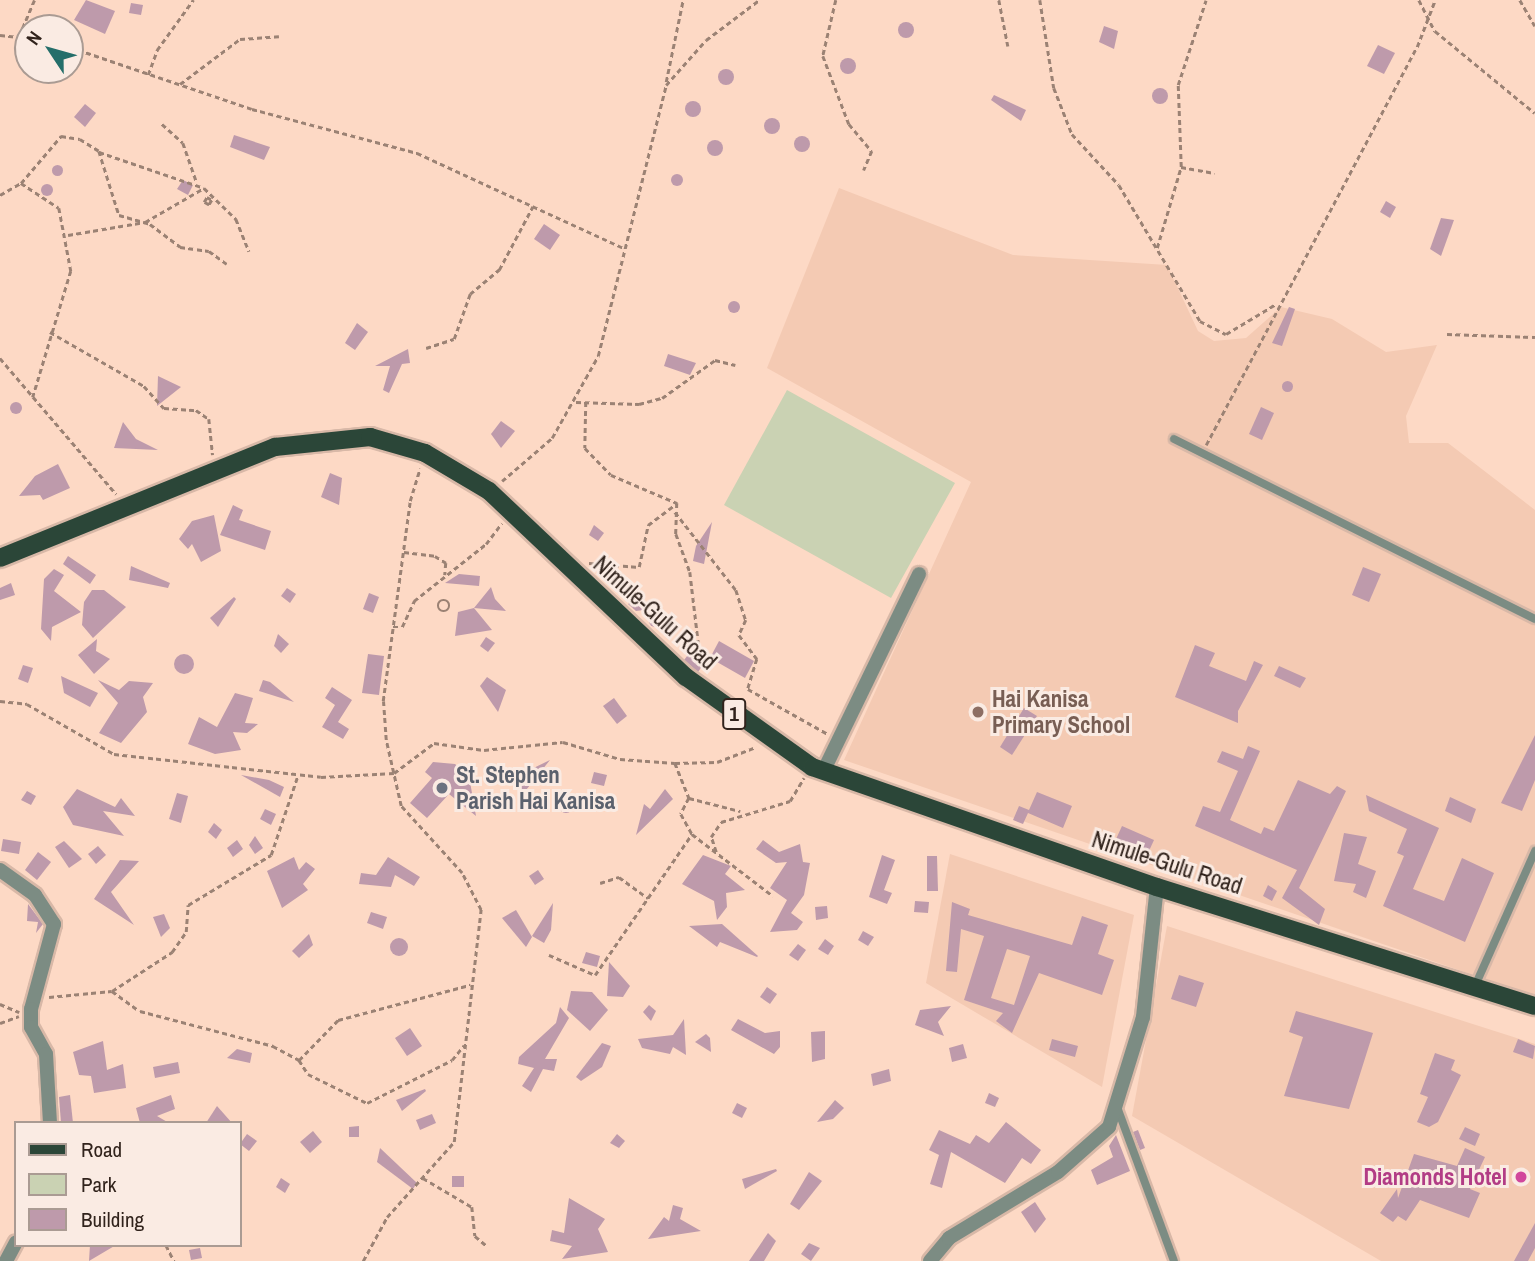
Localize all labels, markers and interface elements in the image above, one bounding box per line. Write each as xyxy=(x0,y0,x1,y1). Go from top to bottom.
north arrow xyxy=(14,14,84,84)
text: N xyxy=(20,26,47,50)
street label: Nimule-Gulu Road xyxy=(588,550,722,676)
place label: Hai Kanisa Primary School xyxy=(992,685,1130,739)
road number: 1 xyxy=(722,696,746,732)
marker: Hai Kanisa Primary School xyxy=(970,704,986,720)
place label: St. Stephen Parish Hai Kanisa xyxy=(456,761,615,815)
marker: St. Stephen Parish Hai Kanisa xyxy=(434,780,450,796)
street label: Nimule-Gulu Road xyxy=(1088,826,1246,900)
legend xyxy=(14,1121,242,1247)
text: Road xyxy=(81,1135,122,1164)
place label: Diamonds Hotel xyxy=(1363,1163,1507,1191)
marker: Diamonds Hotel xyxy=(1513,1169,1529,1185)
text: Park xyxy=(81,1170,116,1199)
text: Building xyxy=(81,1205,144,1234)

